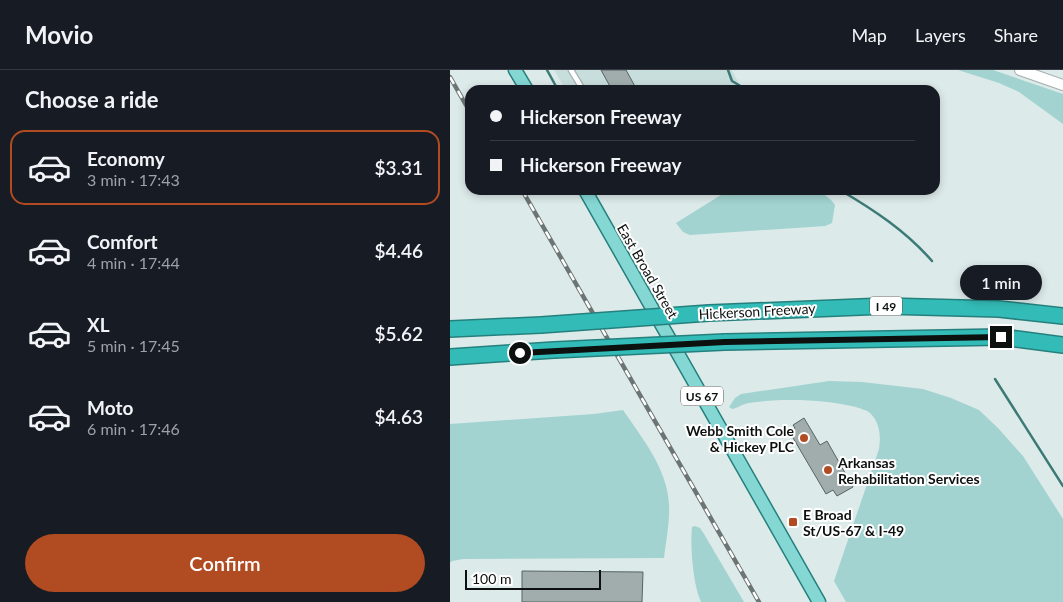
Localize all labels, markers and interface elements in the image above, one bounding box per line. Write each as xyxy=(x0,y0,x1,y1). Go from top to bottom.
text: Movio xyxy=(25,20,93,49)
text: Map xyxy=(851,24,887,46)
text: Layers xyxy=(915,24,966,46)
text: Share xyxy=(994,24,1038,46)
text: Choose a ride xyxy=(25,86,159,113)
text: Hickerson Freeway xyxy=(520,105,681,128)
icon: car xyxy=(27,145,72,190)
text: Economy xyxy=(87,147,165,170)
text: Hickerson Freeway xyxy=(520,153,681,176)
text: $3.31 xyxy=(374,156,423,179)
text: 3 min · 17:43 xyxy=(87,170,180,189)
street label: East Broad Street xyxy=(614,221,682,321)
icon: car xyxy=(27,228,72,273)
text: Comfort xyxy=(87,230,158,253)
text: $4.46 xyxy=(374,239,423,262)
text: 4 min · 17:44 xyxy=(87,253,180,272)
callout: 1 min xyxy=(960,264,1042,300)
text: 1 min xyxy=(981,273,1021,292)
road number: I 49 xyxy=(870,297,902,316)
street label: Hickerson Freeway xyxy=(698,299,817,323)
icon: car xyxy=(27,311,72,356)
text: XL xyxy=(87,313,110,336)
text: $5.62 xyxy=(374,322,423,345)
route end xyxy=(990,326,1012,348)
text: 5 min · 17:45 xyxy=(87,336,180,355)
route start xyxy=(509,342,531,364)
road number: US 67 xyxy=(681,386,723,406)
icon: car xyxy=(27,394,72,439)
text: Moto xyxy=(87,396,133,419)
text: $4.63 xyxy=(374,405,423,428)
text: 6 min · 17:46 xyxy=(87,419,180,438)
place label: Webb Smith Cole & Hickey PLC xyxy=(686,422,795,455)
marker: Webb Smith Cole & Hickey PLC xyxy=(798,432,810,444)
place label: Arkansas Rehabilitation Services xyxy=(837,454,980,487)
marker: Arkansas Rehabilitation Services xyxy=(822,464,834,476)
place label: E Broad St/US-67 & I-49 xyxy=(803,506,904,539)
marker: E Broad St/US-67 & I-49 xyxy=(787,516,799,528)
button: Confirm xyxy=(25,534,425,592)
scale bar xyxy=(465,567,601,590)
text: 100 m xyxy=(472,570,511,587)

